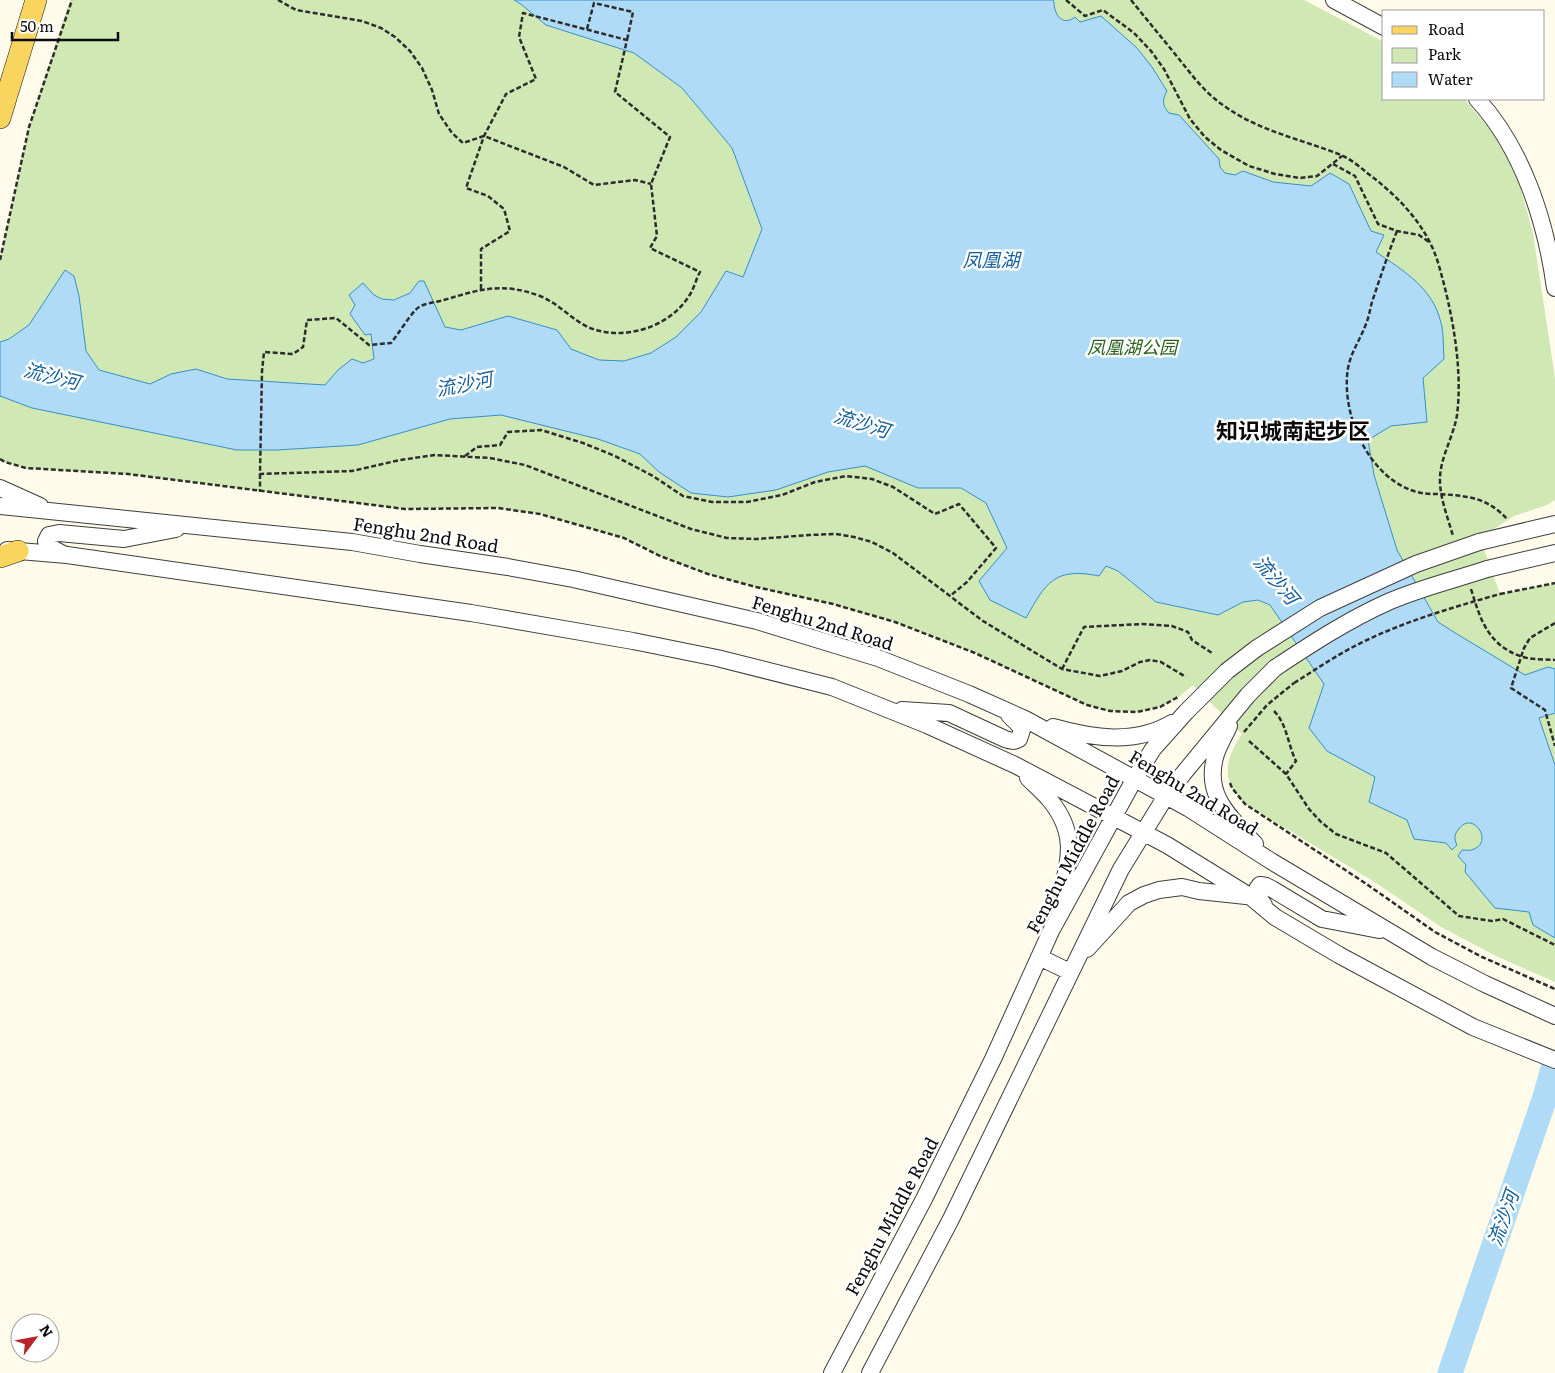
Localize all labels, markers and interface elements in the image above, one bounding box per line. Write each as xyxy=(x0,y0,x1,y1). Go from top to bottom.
scale bar xyxy=(12,10,119,42)
legend xyxy=(1382,10,1545,100)
text: 50 m xyxy=(20,14,54,37)
text: Road xyxy=(1428,17,1464,40)
text: Park xyxy=(1428,42,1462,65)
text: Water xyxy=(1428,67,1473,90)
water label: 凤凰湖 xyxy=(962,245,1022,273)
park label: 凤凰湖公园 xyxy=(1087,333,1180,360)
water label: 流沙河 xyxy=(21,355,87,396)
water label: 流沙河 xyxy=(433,363,499,402)
water label: 流沙河 xyxy=(831,400,897,445)
district label: 知识城南起步区 xyxy=(1216,413,1370,446)
street label: Fenghu 2nd Road xyxy=(351,509,501,559)
water label: 流沙河 xyxy=(1248,548,1309,613)
street label: Fenghu 2nd Road xyxy=(749,588,897,656)
street label: Fenghu 2nd Road xyxy=(1124,743,1264,841)
street label: Fenghu Middle Road xyxy=(1019,770,1125,938)
street label: Fenghu Middle Road xyxy=(838,1132,944,1300)
water label: 流沙河 xyxy=(1479,1183,1526,1250)
north arrow xyxy=(10,1313,60,1363)
text: N xyxy=(35,1320,59,1341)

